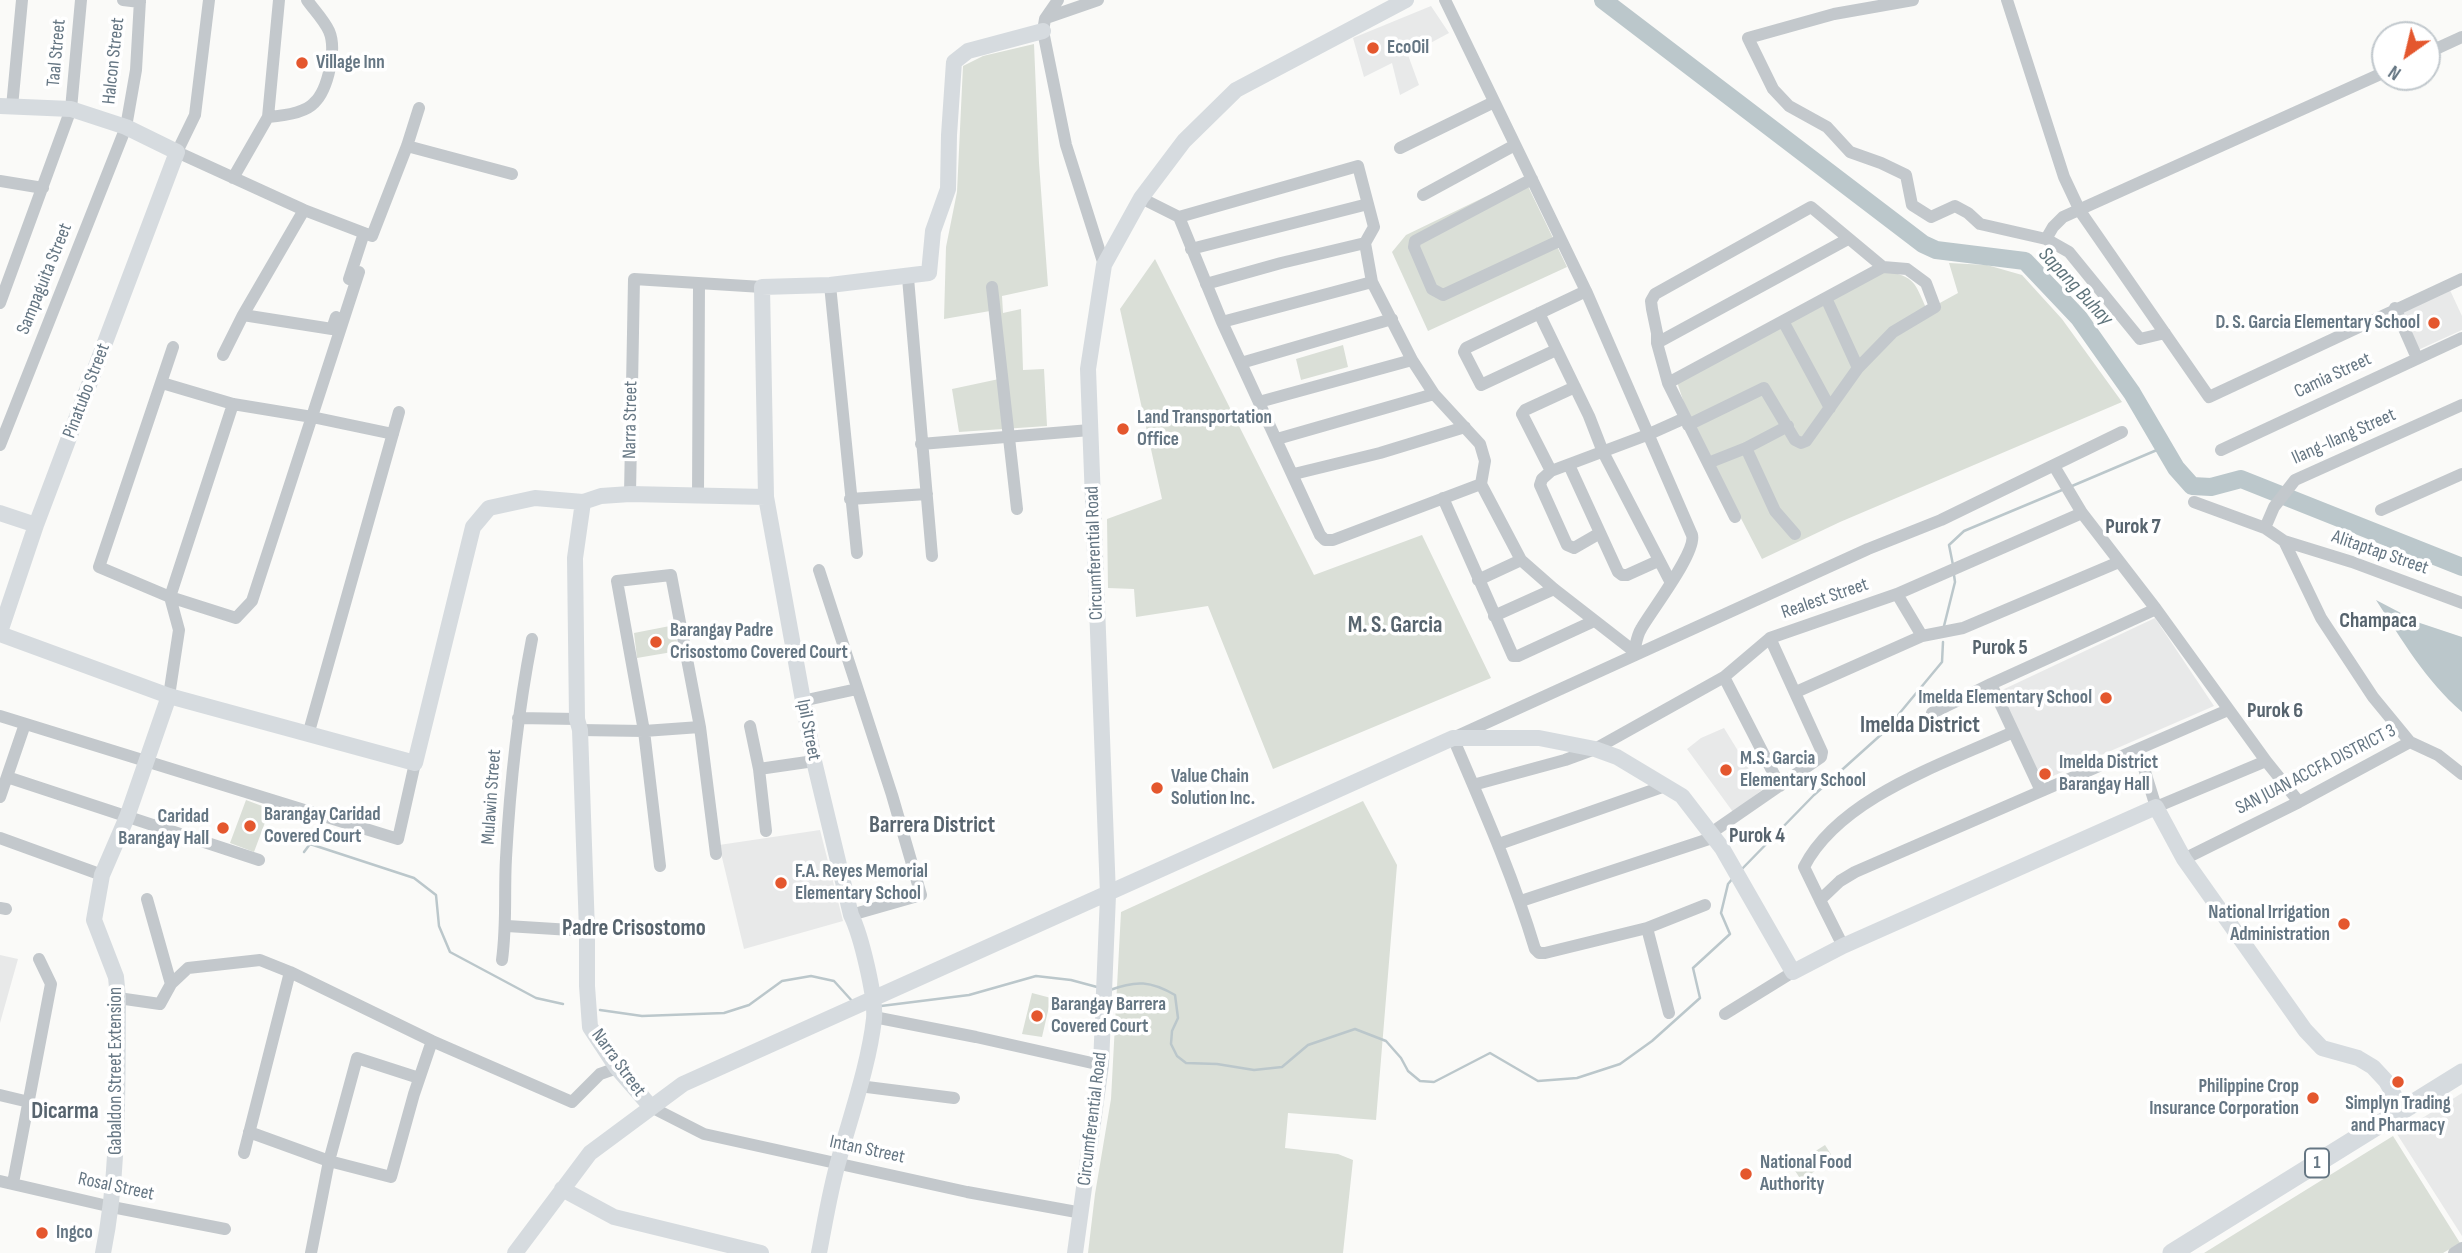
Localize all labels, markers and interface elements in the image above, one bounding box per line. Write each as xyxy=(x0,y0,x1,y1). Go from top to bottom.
street label: Halcon Street xyxy=(98,16,130,106)
street label: Taal Street xyxy=(43,18,71,88)
north arrow xyxy=(2371,21,2441,91)
place label: EcoOil xyxy=(1387,37,1429,59)
marker: EcoOil xyxy=(1365,40,1381,56)
place label: Village Inn xyxy=(316,52,385,74)
marker: Village Inn xyxy=(294,55,310,71)
text: N xyxy=(2384,60,2406,85)
street label: Sampaguita Street xyxy=(12,220,78,338)
water label: Sapang Buhay xyxy=(2032,243,2118,331)
place label: D. S. Garcia Elementary School xyxy=(2216,312,2420,334)
marker: D. S. Garcia Elementary School xyxy=(2426,315,2442,331)
street label: Pinatubo Street xyxy=(59,340,115,442)
street label: Camia Street xyxy=(2291,348,2375,404)
street label: Narra Street xyxy=(619,381,643,459)
street label: Ilang-Ilang Street xyxy=(2289,404,2399,470)
place label: Land Transportation Office xyxy=(1137,407,1272,451)
marker: Land Transportation Office xyxy=(1115,421,1131,437)
street label: Circumferential Road xyxy=(1081,486,1109,620)
district label: Purok 7 xyxy=(2105,515,2161,541)
street label: Alitaptap Street xyxy=(2329,526,2431,580)
street label: Realest Street xyxy=(1779,574,1871,624)
district label: Champaca xyxy=(2339,609,2417,635)
district label: M. S. Garcia xyxy=(1348,612,1442,640)
place label: Barangay Padre Crisostomo Covered Court xyxy=(670,620,848,664)
marker: Barangay Padre Crisostomo Covered Court xyxy=(648,634,664,650)
district label: Purok 5 xyxy=(1972,636,2028,662)
place label: Imelda Elementary School xyxy=(1918,687,2092,709)
marker: Imelda Elementary School xyxy=(2098,690,2114,706)
street label: Ipil Street xyxy=(791,697,825,763)
district label: Purok 6 xyxy=(2247,699,2303,725)
district label: Imelda District xyxy=(1860,712,1980,740)
street label: SAN JUAN ACCFA DISTRICT 3 xyxy=(2232,720,2400,820)
place label: M.S. Garcia Elementary School xyxy=(1740,748,1866,792)
street label: Mulawin Street xyxy=(477,749,507,845)
place label: Imelda District Barangay Hall xyxy=(2059,752,2158,796)
marker: M.S. Garcia Elementary School xyxy=(1718,762,1734,778)
place label: Value Chain Solution Inc. xyxy=(1171,766,1255,810)
marker: Imelda District Barangay Hall xyxy=(2037,766,2053,782)
marker: Value Chain Solution Inc. xyxy=(1149,780,1165,796)
place label: Barangay Caridad Covered Court xyxy=(264,804,380,848)
place label: Caridad Barangay Hall xyxy=(118,806,209,850)
district label: Barrera District xyxy=(869,812,995,840)
marker: Barangay Caridad Covered Court xyxy=(242,818,258,834)
marker: Caridad Barangay Hall xyxy=(215,820,231,836)
district label: Purok 4 xyxy=(1729,824,1785,850)
place label: F.A. Reyes Memorial Elementary School xyxy=(795,861,928,905)
marker: F.A. Reyes Memorial Elementary School xyxy=(773,875,789,891)
place label: National Irrigation Administration xyxy=(2208,902,2330,946)
district label: Padre Crisostomo xyxy=(562,915,706,943)
marker: National Irrigation Administration xyxy=(2336,916,2352,932)
street label: Gabaldon Street Extension xyxy=(105,987,127,1155)
place label: Barangay Barrera Covered Court xyxy=(1051,994,1166,1038)
marker: Barangay Barrera Covered Court xyxy=(1029,1008,1045,1024)
street label: Narra Street xyxy=(586,1025,650,1101)
street label: Circumferential Road xyxy=(1074,1051,1112,1187)
marker: Simplyn Trading and Pharmacy xyxy=(2390,1074,2406,1090)
place label: Philippine Crop Insurance Corporation xyxy=(2149,1076,2299,1120)
marker: Philippine Crop Insurance Corporation xyxy=(2305,1090,2321,1106)
place label: Simplyn Trading and Pharmacy xyxy=(2345,1093,2451,1137)
district label: Dicarma xyxy=(31,1098,99,1126)
street label: Intan Street xyxy=(827,1131,907,1169)
road number: 1 xyxy=(2305,1148,2329,1178)
place label: National Food Authority xyxy=(1760,1152,1852,1196)
marker: National Food Authority xyxy=(1738,1166,1754,1182)
street label: Rosal Street xyxy=(76,1168,156,1206)
place label: Ingco xyxy=(56,1222,93,1244)
marker: Ingco xyxy=(34,1225,50,1241)

